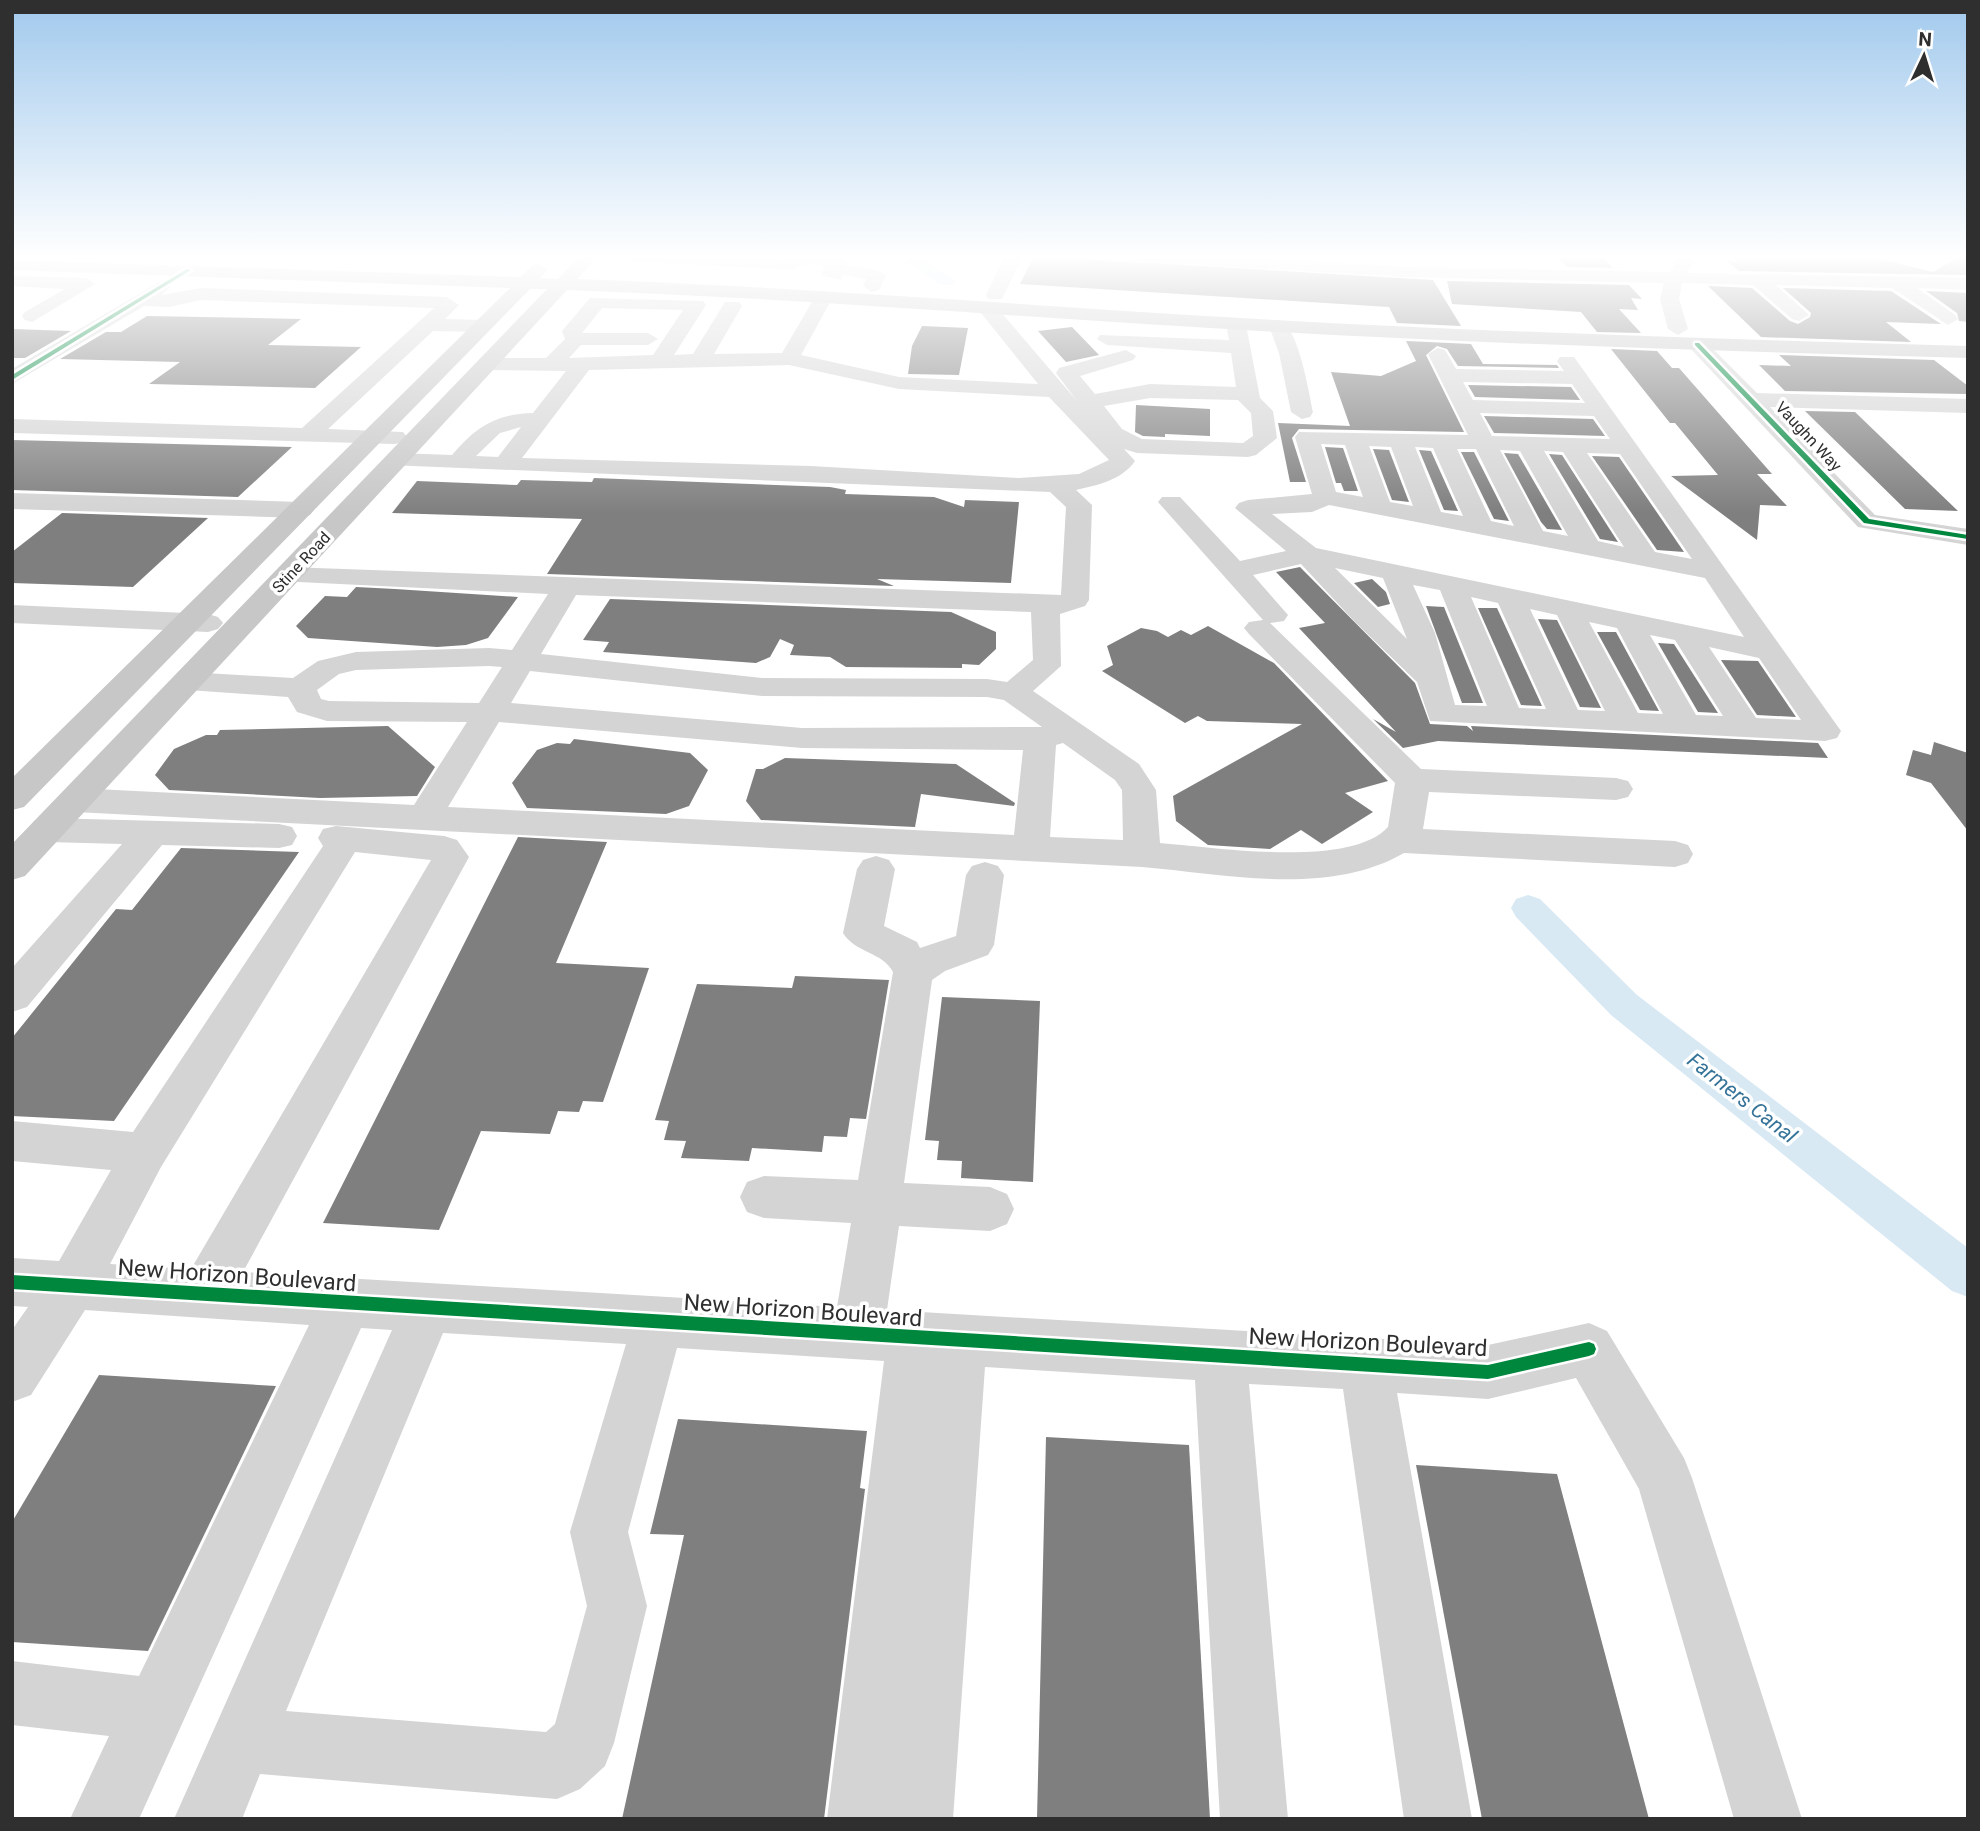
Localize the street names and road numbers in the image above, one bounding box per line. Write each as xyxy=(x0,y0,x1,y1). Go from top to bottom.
street label: Vaughn Way xyxy=(1772,398,1846,475)
street label: Stine Road xyxy=(268,528,334,597)
street label: New Horizon Boulevard xyxy=(117,1254,357,1297)
street label: New Horizon Boulevard xyxy=(683,1289,923,1332)
street label: New Horizon Boulevard xyxy=(1248,1323,1488,1362)

